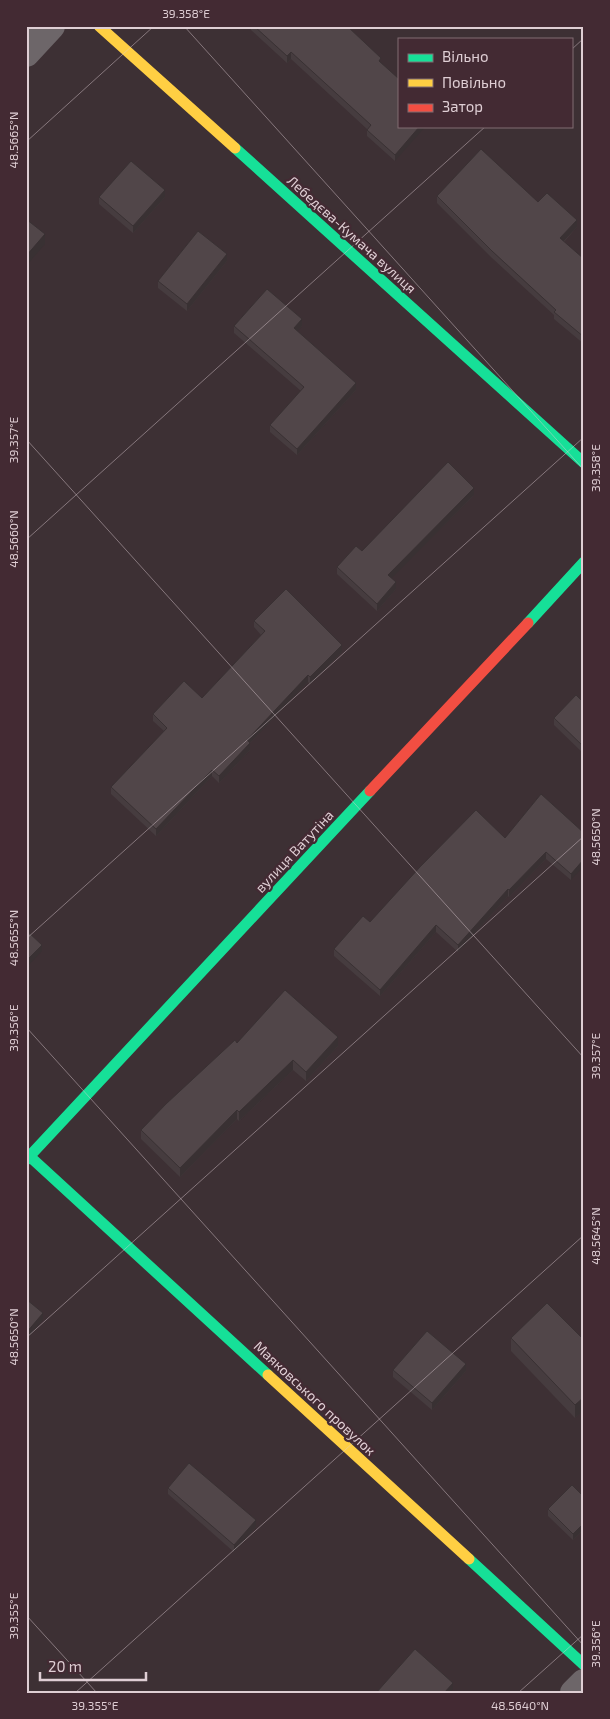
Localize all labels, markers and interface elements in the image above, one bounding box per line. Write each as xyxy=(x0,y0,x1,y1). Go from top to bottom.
text: 39.358°E xyxy=(162,6,210,20)
legend xyxy=(398,38,572,128)
text: Вільно xyxy=(442,47,489,65)
text: Повільно xyxy=(442,73,506,91)
text: Затор xyxy=(442,97,483,115)
text: 48.5665°N xyxy=(6,112,20,168)
street label: Лебедєва-Кумача вулиця xyxy=(284,171,420,297)
text: 39.357°E xyxy=(6,416,20,463)
text: 39.358°E xyxy=(588,444,602,492)
text: 48.5660°N xyxy=(6,510,20,568)
street label: вулиця Ватутіна xyxy=(251,806,337,896)
text: 48.5650°N xyxy=(588,808,602,866)
text: 48.5655°N xyxy=(6,910,20,966)
text: 39.356°E xyxy=(6,1004,20,1052)
text: 39.357°E xyxy=(588,1032,602,1079)
text: 48.5645°N xyxy=(588,1207,602,1265)
text: 48.5650°N xyxy=(6,1308,20,1366)
street label: Маяковського провулок xyxy=(251,1337,380,1459)
text: 39.355°E xyxy=(6,1592,20,1639)
text: 39.356°E xyxy=(588,1620,602,1668)
scale bar xyxy=(40,1649,146,1681)
text: 20 m xyxy=(48,1657,82,1675)
text: 39.355°E xyxy=(72,1698,119,1712)
text: 48.5640°N xyxy=(491,1698,549,1712)

